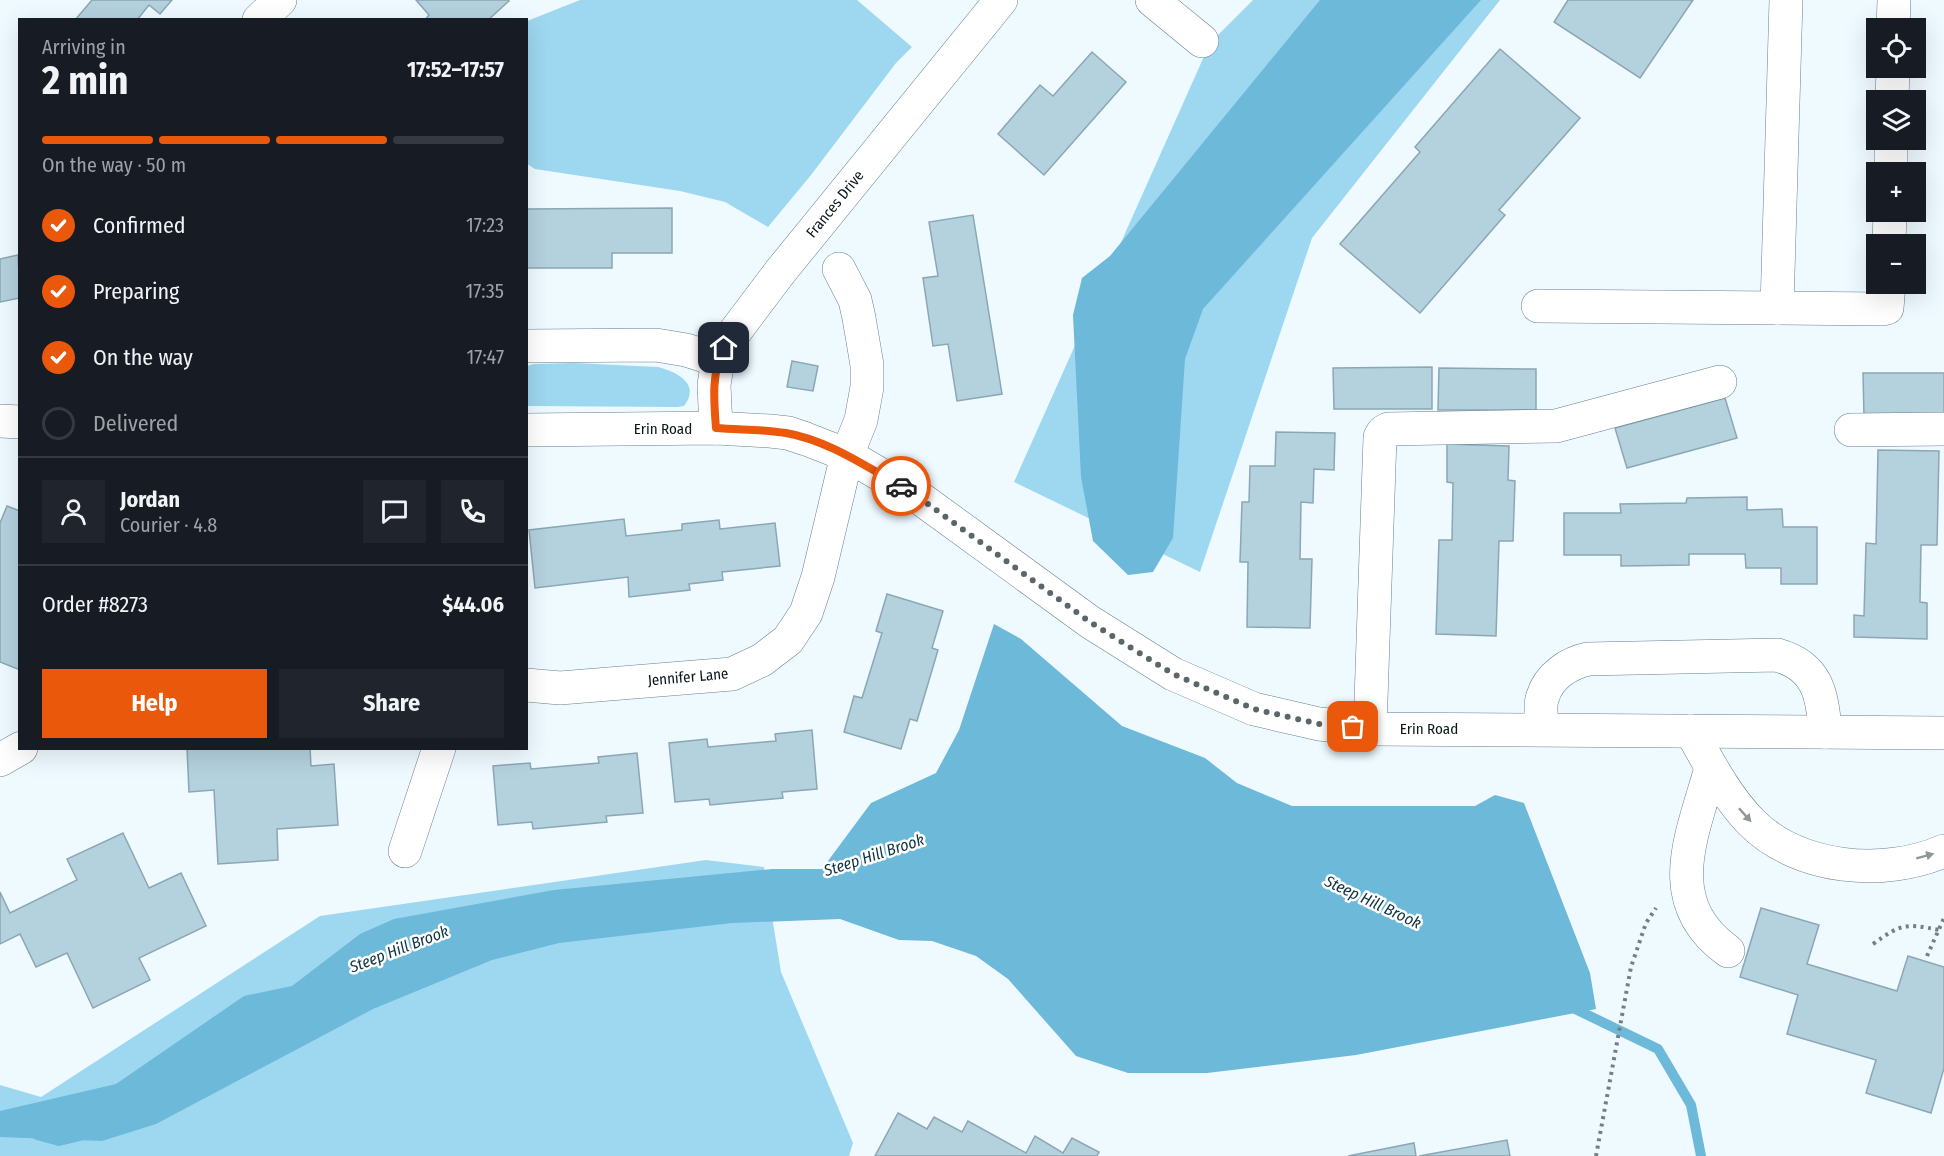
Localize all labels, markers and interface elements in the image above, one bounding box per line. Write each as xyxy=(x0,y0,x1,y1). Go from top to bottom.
map controls xyxy=(1866,18,1926,294)
button: locate xyxy=(1866,18,1926,78)
text: Arriving in xyxy=(42,35,126,59)
text: 17:52–17:57 xyxy=(407,56,504,83)
text: 2 min xyxy=(42,58,128,104)
button: layers xyxy=(1866,90,1926,150)
text: On the way · 50 m xyxy=(42,153,186,177)
button: + xyxy=(1866,162,1926,222)
street label: Frances Drive xyxy=(802,167,868,241)
icon: check xyxy=(42,209,75,242)
text: Confirmed xyxy=(93,212,186,239)
text: 17:23 xyxy=(466,213,504,237)
button: − xyxy=(1866,234,1926,294)
icon: check xyxy=(42,275,75,308)
text: Preparing xyxy=(93,278,179,305)
text: 17:35 xyxy=(465,279,504,303)
pin xyxy=(698,322,749,373)
icon: home xyxy=(707,331,740,364)
icon: check xyxy=(42,341,75,374)
text: On the way xyxy=(93,344,193,371)
text: 17:47 xyxy=(467,345,504,369)
text: Delivered xyxy=(93,410,178,437)
street label: Erin Road xyxy=(634,420,692,438)
courier xyxy=(871,456,931,516)
icon: car xyxy=(885,470,918,503)
button: person xyxy=(42,480,105,543)
button: chat xyxy=(363,480,426,543)
button: phone xyxy=(441,480,504,543)
text: Jordan xyxy=(120,486,180,513)
text: Courier · 4.8 xyxy=(120,513,217,537)
text: Order #8273 xyxy=(42,591,148,618)
text: $44.06 xyxy=(442,591,504,618)
street label: Jennifer Lane xyxy=(647,665,729,689)
button: Help xyxy=(42,669,267,738)
button: Share xyxy=(279,669,504,738)
pin xyxy=(1327,701,1378,752)
icon: bag xyxy=(1336,710,1369,743)
street label: Erin Road xyxy=(1400,720,1458,738)
one-way arrow xyxy=(1738,807,1751,822)
water label: Steep Hill Brook xyxy=(821,830,927,880)
one-way arrow xyxy=(1916,851,1934,861)
water label: Steep Hill Brook xyxy=(1321,871,1424,933)
water label: Steep Hill Brook xyxy=(346,921,451,977)

